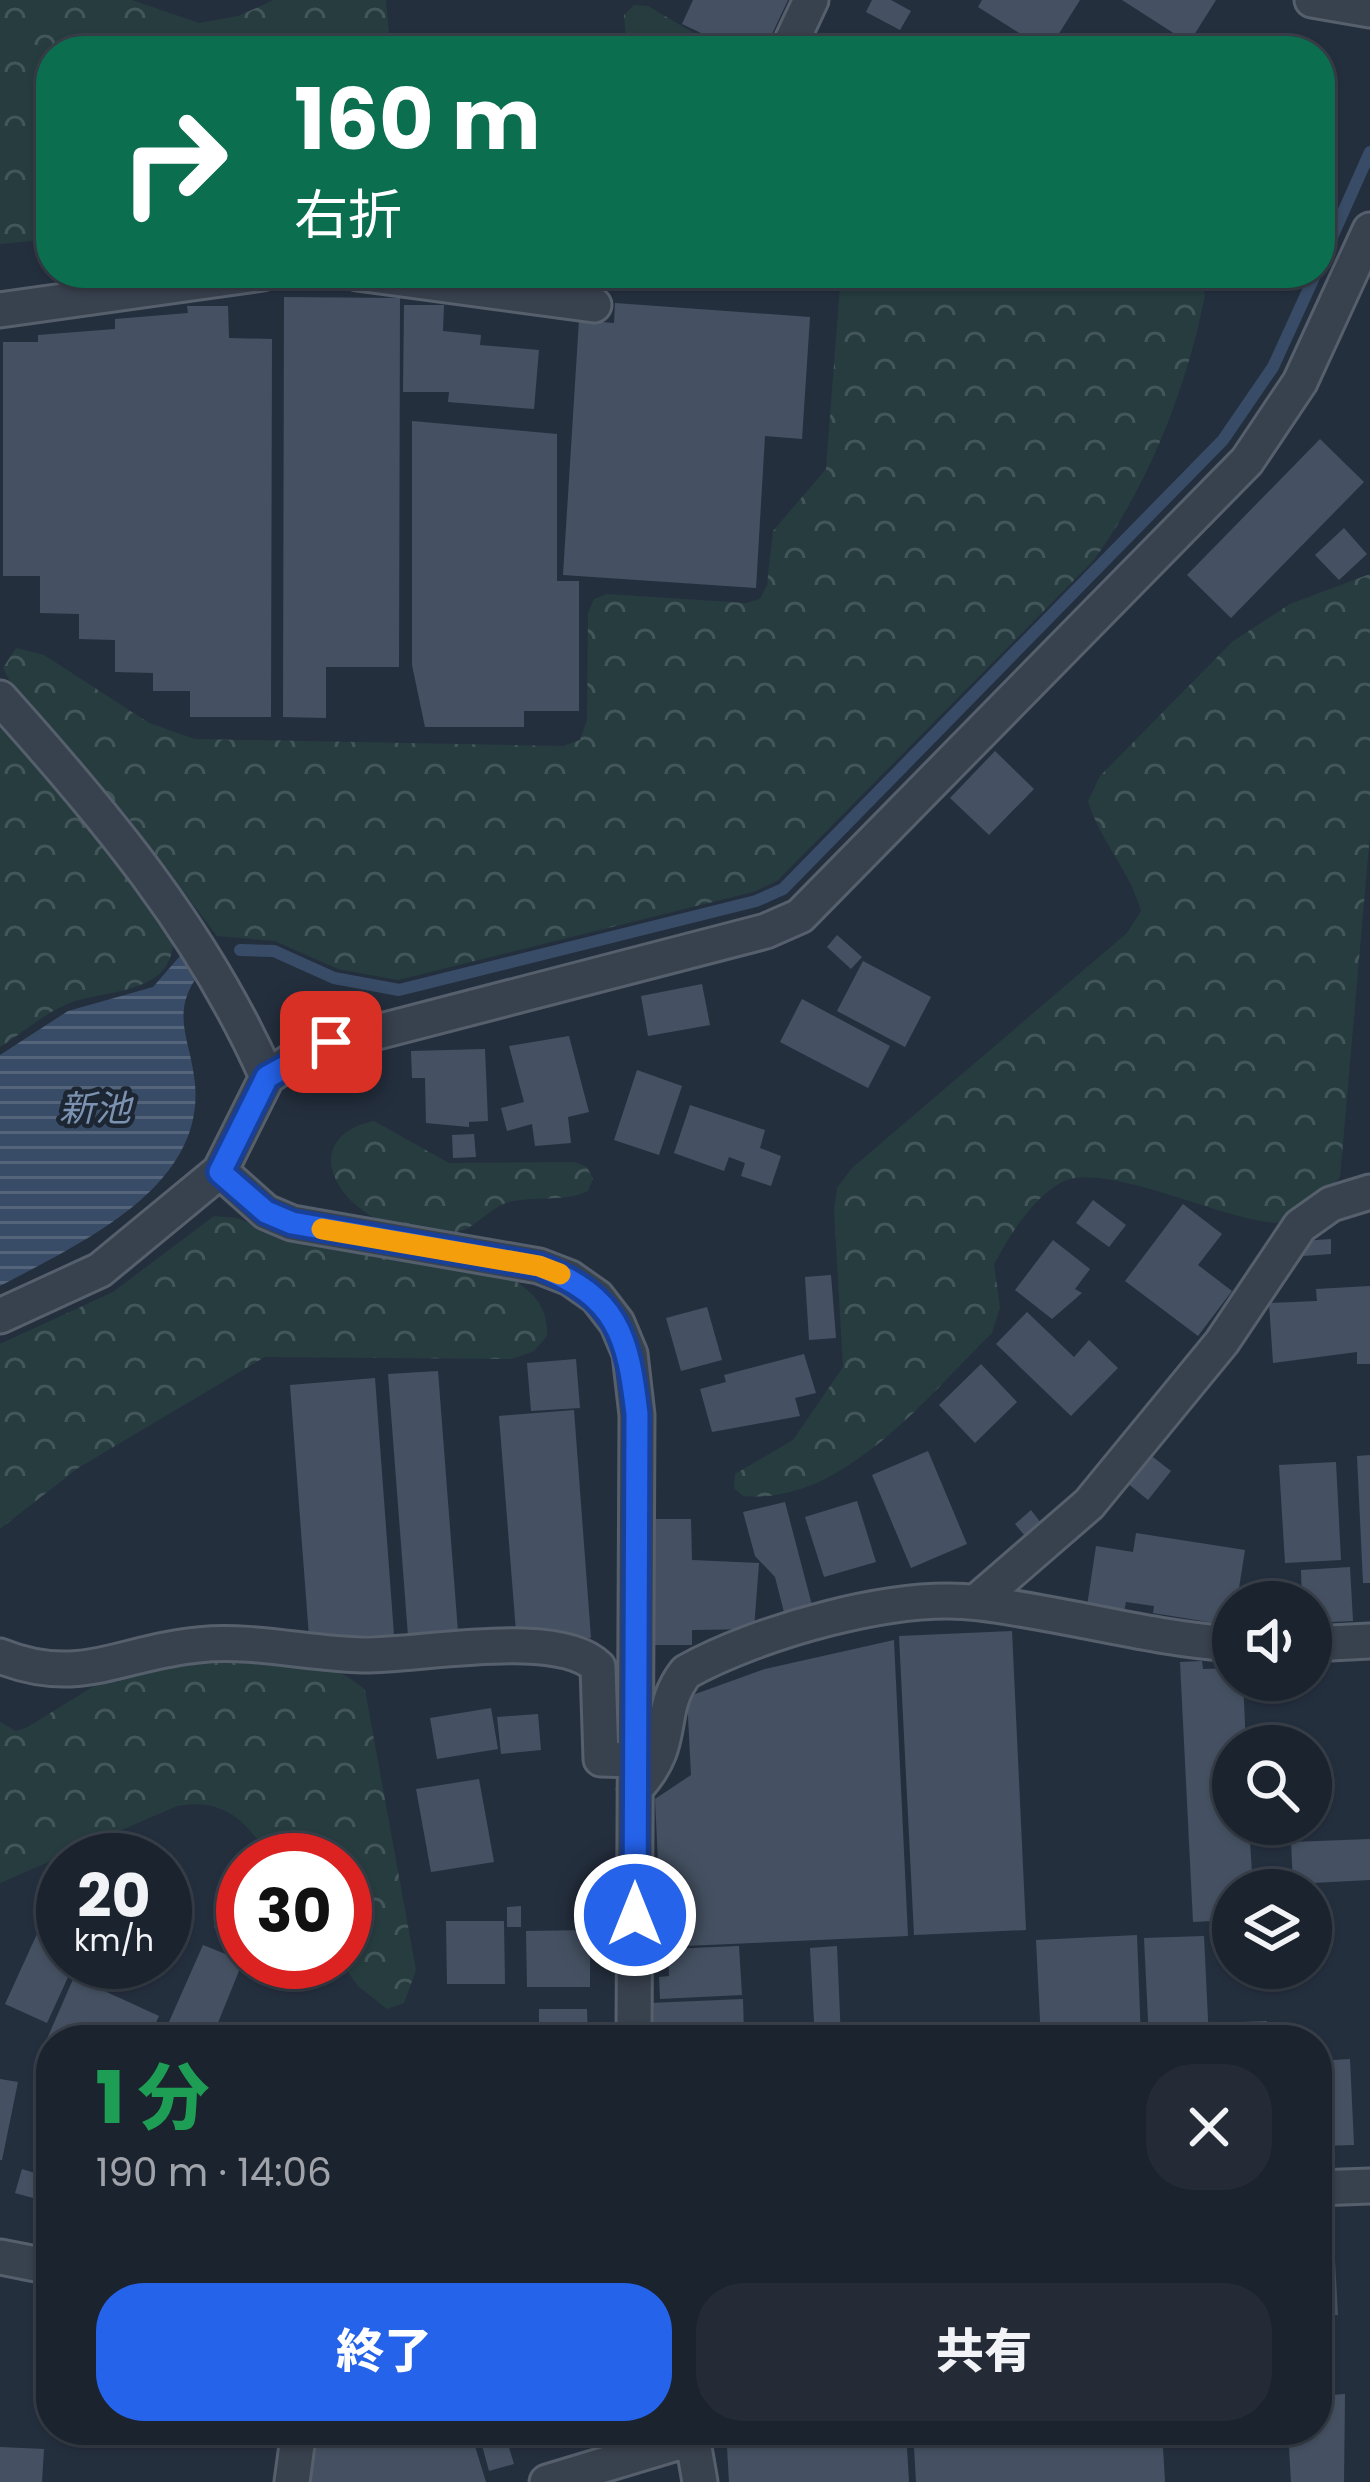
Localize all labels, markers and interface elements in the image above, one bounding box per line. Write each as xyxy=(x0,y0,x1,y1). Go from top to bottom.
text: 160 m xyxy=(294,61,541,178)
icon: right xyxy=(96,84,252,240)
text: 右折 xyxy=(294,177,402,253)
pin xyxy=(280,991,382,1093)
icon: arrive xyxy=(298,1009,364,1075)
water label: 新池 xyxy=(59,1083,134,1134)
map controls xyxy=(1212,1581,1332,1989)
button: sound xyxy=(1212,1581,1332,1701)
button: search xyxy=(1212,1725,1332,1845)
speed limit sign: 30 xyxy=(216,1833,372,1989)
position arrow xyxy=(572,1852,698,1978)
text: 20 xyxy=(77,1854,151,1938)
button: layers xyxy=(1212,1869,1332,1989)
text: km/h xyxy=(74,1919,154,1962)
text: 1 分 xyxy=(96,2047,210,2148)
button: close xyxy=(1146,2064,1272,2190)
text: 190 m · 14:06 xyxy=(96,2145,332,2200)
button: 終了 xyxy=(96,2283,672,2421)
button: 共有 xyxy=(696,2283,1272,2421)

